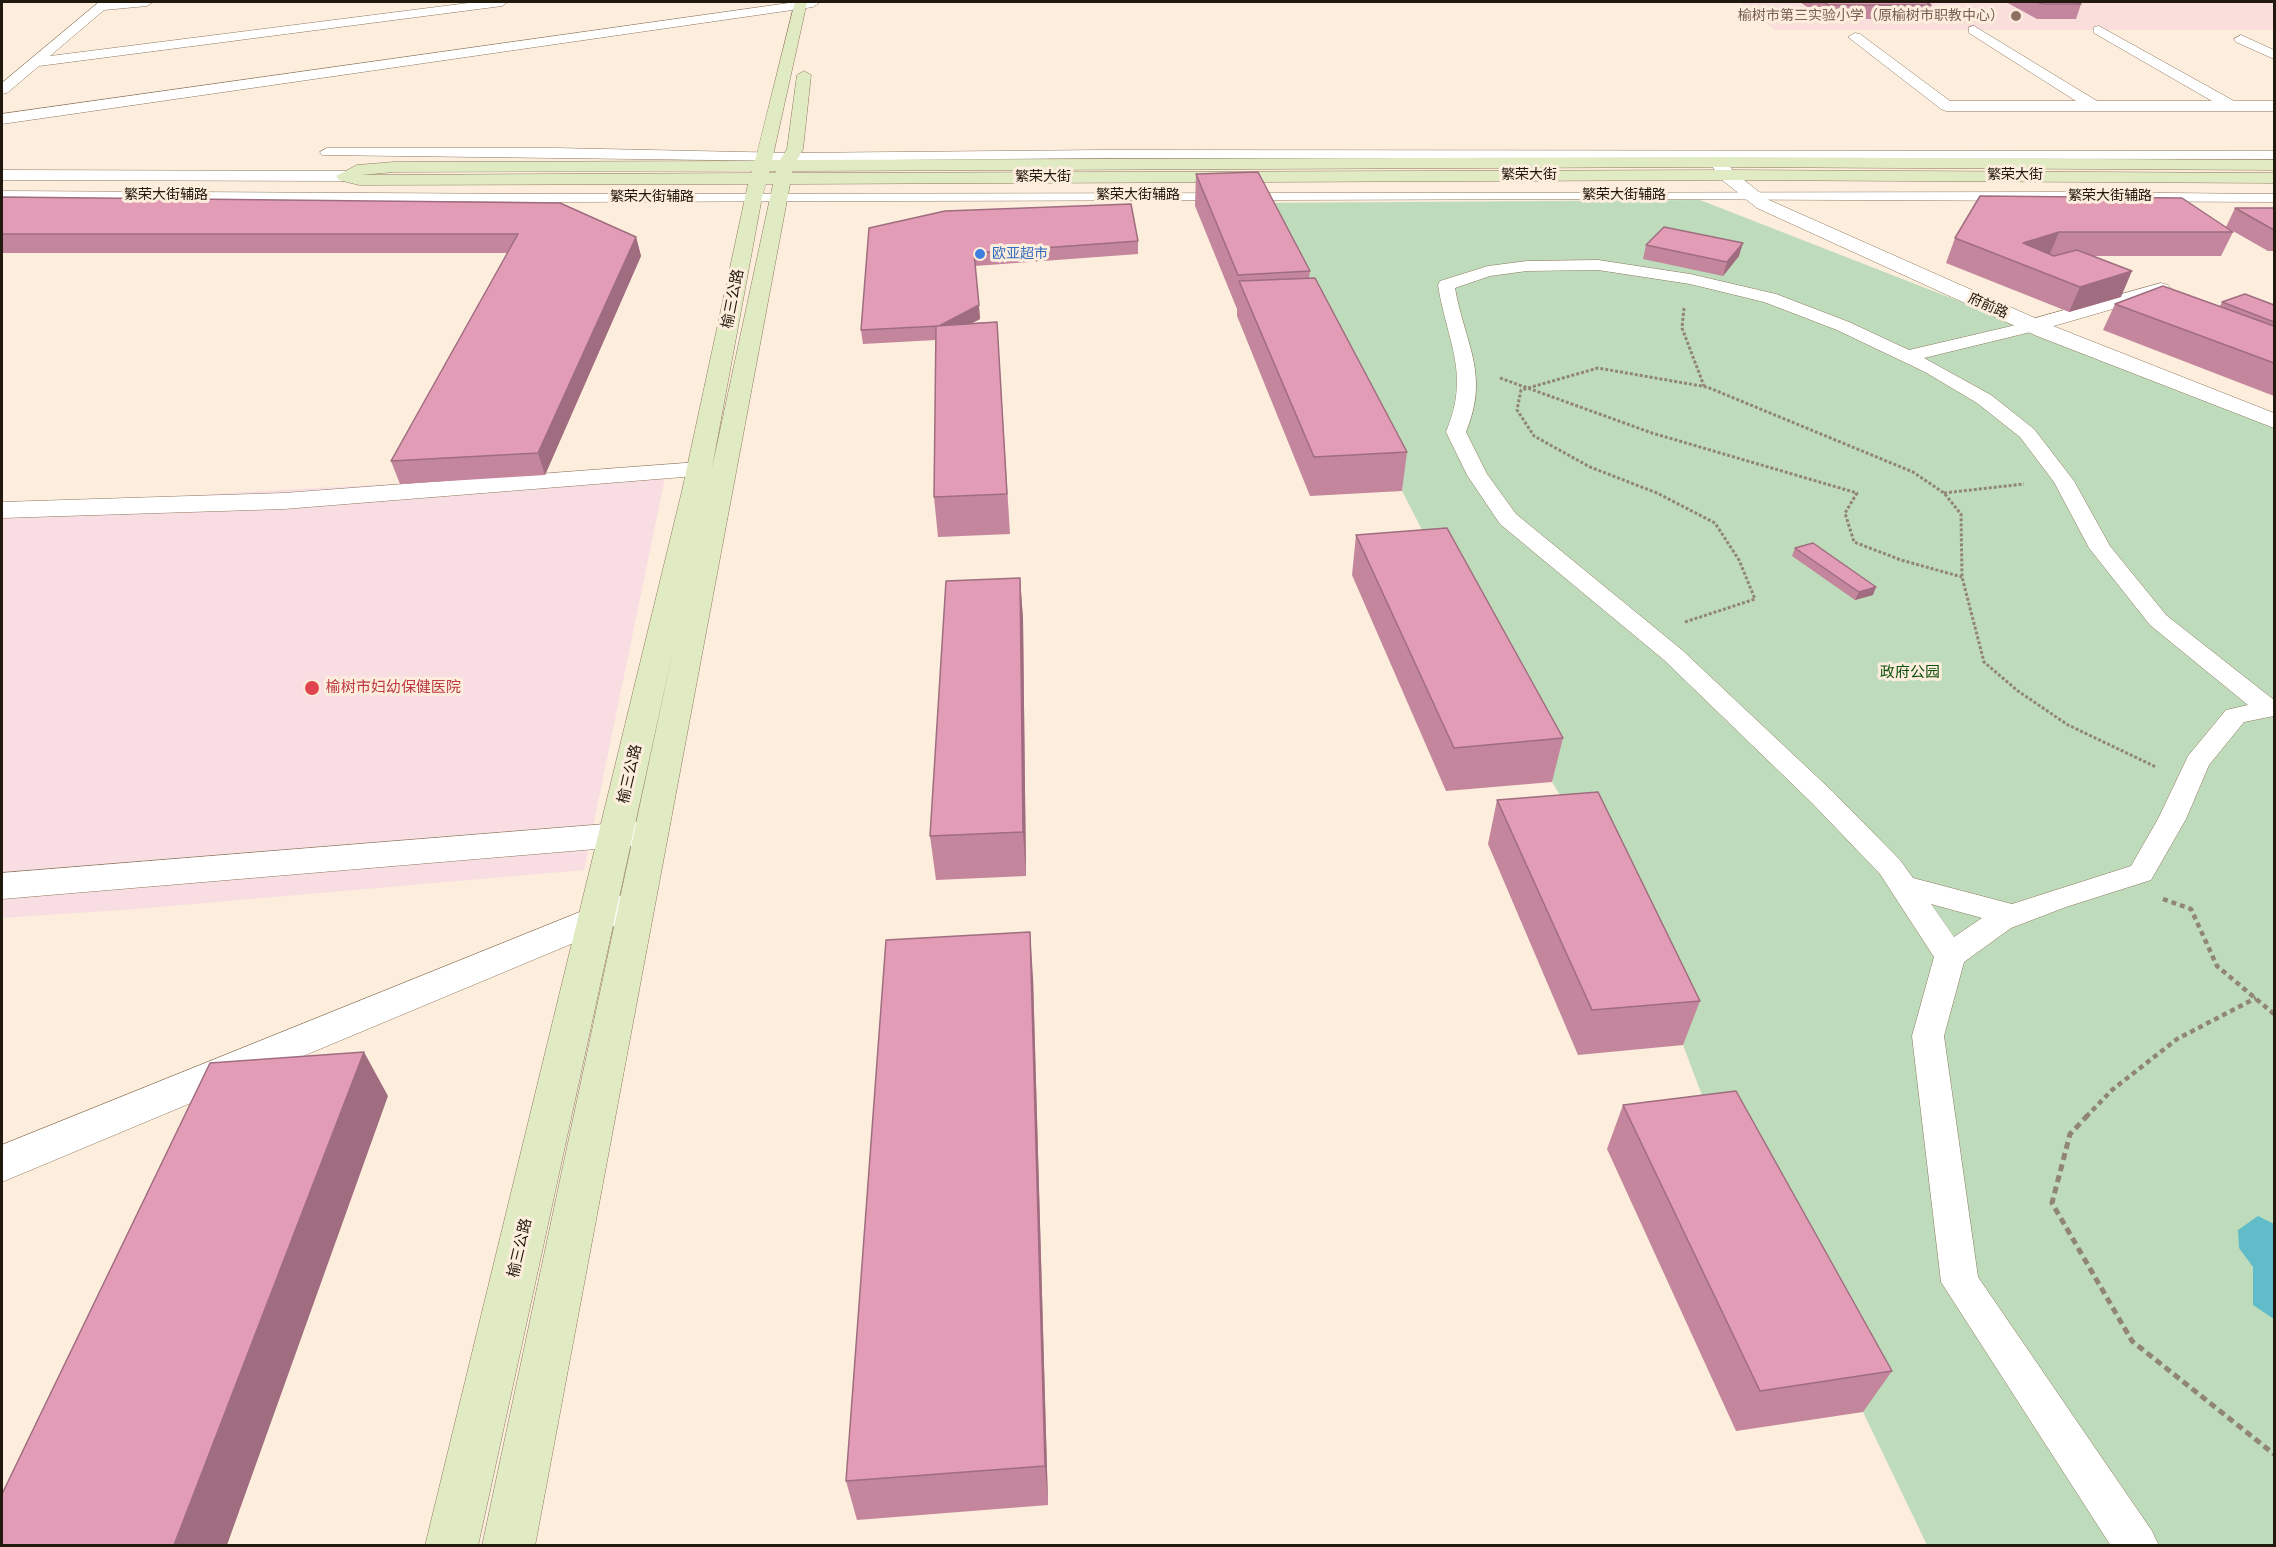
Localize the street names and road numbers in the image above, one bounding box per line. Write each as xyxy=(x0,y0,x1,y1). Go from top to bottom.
street label: 繁荣大街 xyxy=(1501,167,1557,183)
street label: 繁荣大街 xyxy=(1987,167,2043,183)
street label: 繁荣大街 xyxy=(1015,169,1071,185)
street label: 繁荣大街辅路 xyxy=(124,187,208,203)
street label: 繁荣大街辅路 xyxy=(1096,187,1180,203)
street label: 繁荣大街辅路 xyxy=(1582,187,1666,203)
street label: 繁荣大街辅路 xyxy=(2068,188,2152,204)
street label: 繁荣大街辅路 xyxy=(610,189,694,205)
street label: 榆三公路 xyxy=(718,268,748,330)
street label: 府前路 xyxy=(1965,290,2011,322)
street label: 榆三公路 xyxy=(614,743,646,805)
street label: 榆三公路 xyxy=(504,1217,536,1279)

